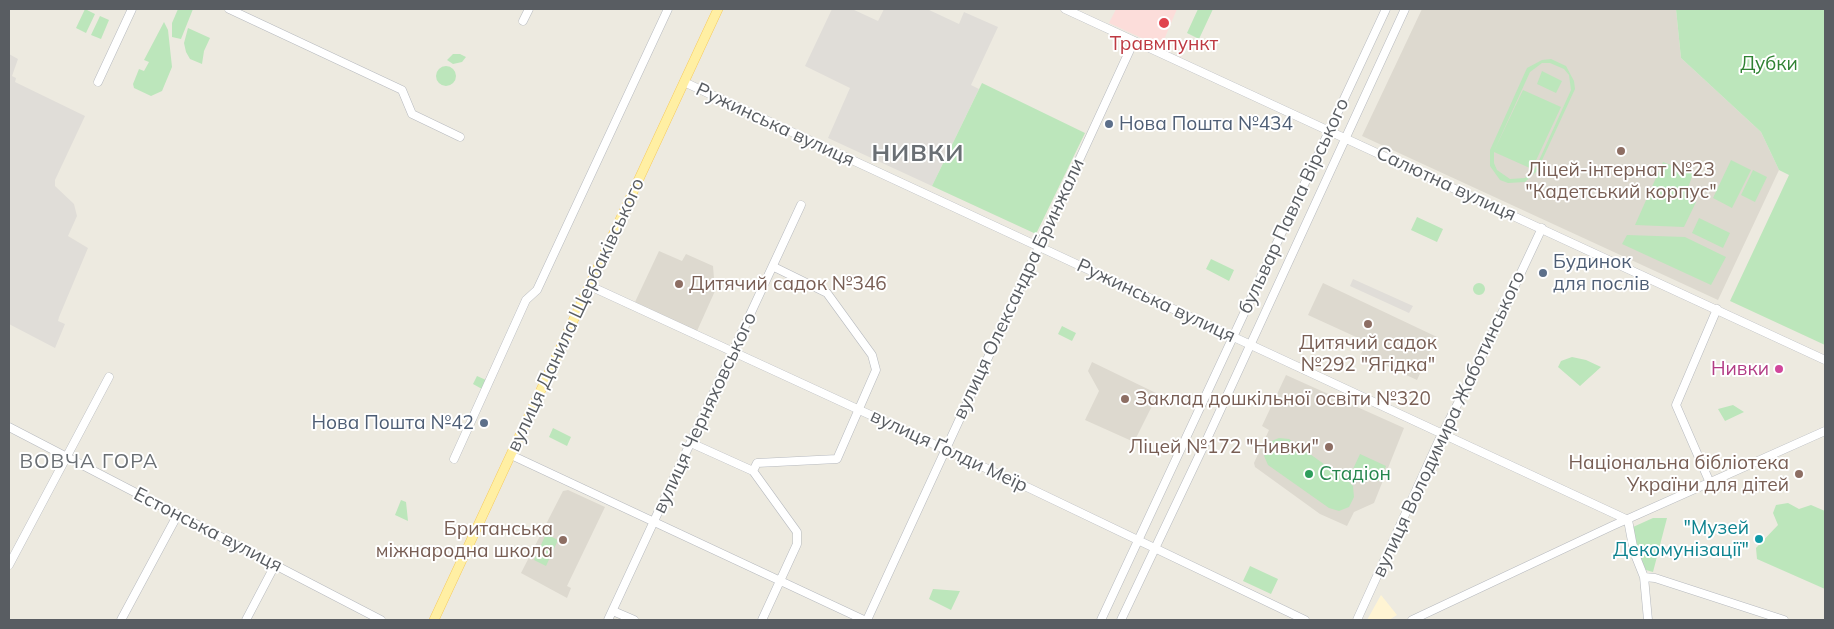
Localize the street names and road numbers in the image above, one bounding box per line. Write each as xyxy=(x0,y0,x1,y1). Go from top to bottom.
street label: Ружинська вулиця xyxy=(692,78,858,172)
street label: бульвар Павла Вірського xyxy=(1234,95,1354,317)
street label: Салютна вулиця xyxy=(1372,142,1520,226)
street label: вулиця Олександра Бринжали xyxy=(948,155,1090,423)
street label: вулиця Данила Щербаківського xyxy=(502,175,650,455)
street label: Ружинська вулиця xyxy=(1073,254,1239,348)
street label: вулиця Володимира Жаботинського xyxy=(1368,267,1530,581)
street label: вулиця Черняховського xyxy=(648,309,762,517)
street label: вулиця Ґолди Меїр xyxy=(867,405,1031,497)
street label: Естонська вулиця xyxy=(130,483,286,577)

